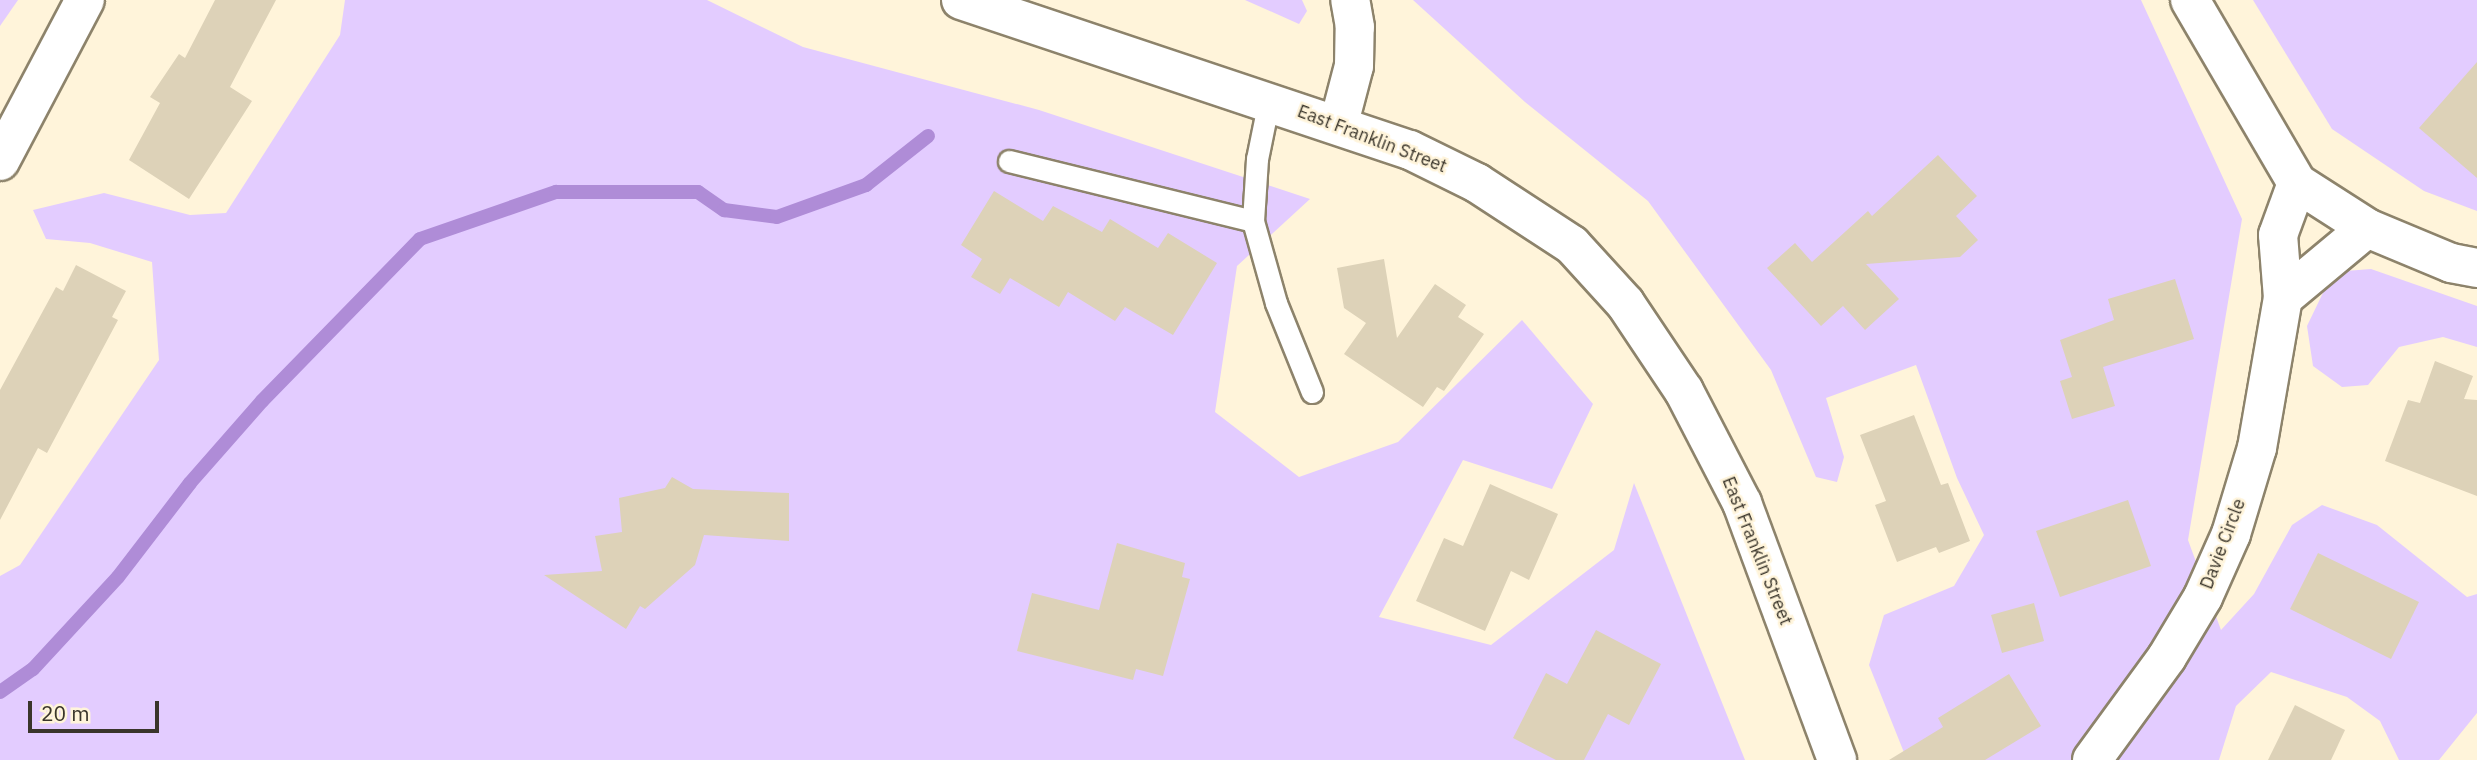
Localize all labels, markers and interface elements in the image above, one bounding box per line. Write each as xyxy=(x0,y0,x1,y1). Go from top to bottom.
street label: East Franklin Street xyxy=(1294,101,1450,177)
street label: East Franklin Street xyxy=(1717,474,1797,628)
street label: Davie Circle xyxy=(2196,496,2250,592)
scale bar xyxy=(32,686,163,730)
text: 20 m xyxy=(41,699,90,727)

